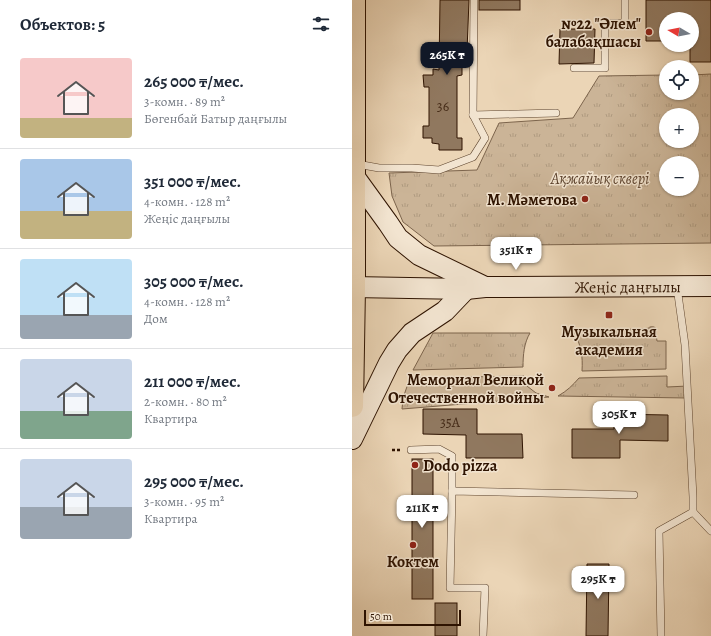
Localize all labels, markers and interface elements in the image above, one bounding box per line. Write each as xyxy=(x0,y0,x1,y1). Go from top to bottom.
north arrow xyxy=(659,12,699,52)
map controls xyxy=(659,12,699,196)
text: Объектов: 5 xyxy=(20,13,105,36)
icon: filters xyxy=(310,13,332,35)
place label: №22 "Әлем" балабақшасы xyxy=(545,13,641,53)
marker: №22 "Әлем" балабақшасы xyxy=(644,27,654,37)
pin: 265K ₸ xyxy=(414,42,480,76)
text: 265K ₸ xyxy=(429,46,465,63)
button: locate xyxy=(659,60,699,100)
text: 265 000 ₸/мес. xyxy=(144,70,244,93)
icon: home xyxy=(52,74,100,122)
text: 3-комн. · 89 m² xyxy=(144,93,225,110)
house number: 36 xyxy=(437,97,449,116)
button: + xyxy=(659,108,699,148)
text: Бөгенбай Батыр даңғылы xyxy=(144,110,287,127)
button: − xyxy=(659,156,699,196)
park label: Ақжайық сквері xyxy=(550,168,649,190)
text: 351 000 ₸/мес. xyxy=(144,170,241,193)
icon: home xyxy=(52,175,100,223)
place label: М. Мәметова xyxy=(487,189,577,211)
text: 4-комн. · 128 m² xyxy=(144,193,230,210)
marker: М. Мәметова xyxy=(580,194,590,204)
text: Жеңіс даңғылы xyxy=(144,210,230,227)
pin: 351K ₸ xyxy=(483,237,549,271)
text: 351K ₸ xyxy=(500,241,532,258)
text: 305 000 ₸/мес. xyxy=(144,270,244,293)
icon: home xyxy=(52,275,100,323)
street label: Жеңіс даңғылы xyxy=(575,276,681,299)
text: 4-комн. · 128 m² xyxy=(144,293,230,310)
text: Дом xyxy=(144,310,168,327)
marker: Музыкальная академия xyxy=(604,310,614,320)
place label: Музыкальная академия xyxy=(561,321,657,361)
place label: Мемориал Великой Отечественной войны xyxy=(388,369,544,409)
text: 211 000 ₸/мес. xyxy=(144,370,241,393)
icon: home xyxy=(52,375,100,423)
marker: Мемориал Великой Отечественной войны xyxy=(547,383,557,393)
text: 2-комн. · 80 m² xyxy=(144,393,227,410)
pin: 305K ₸ xyxy=(586,401,652,435)
text: 305K ₸ xyxy=(602,405,636,422)
text: Квартира xyxy=(144,410,198,427)
house number: 35А xyxy=(440,413,461,432)
place label: Dodo pizza xyxy=(423,455,498,477)
marker: Dodo pizza xyxy=(410,460,420,470)
text: 295 000 ₸/мес. xyxy=(144,470,244,493)
icon: home xyxy=(52,475,100,523)
text: 3-комн. · 95 m² xyxy=(144,493,224,510)
pin: 211K ₸ xyxy=(389,495,455,529)
text: 211K ₸ xyxy=(406,499,438,516)
text: Квартира xyxy=(144,510,198,527)
marker: Коктем xyxy=(408,540,418,550)
place label: Коктем xyxy=(387,551,439,573)
pin: 295K ₸ xyxy=(565,566,631,600)
text: 295K ₸ xyxy=(580,570,616,587)
scale bar xyxy=(364,608,461,627)
text: 50 m xyxy=(370,609,392,624)

